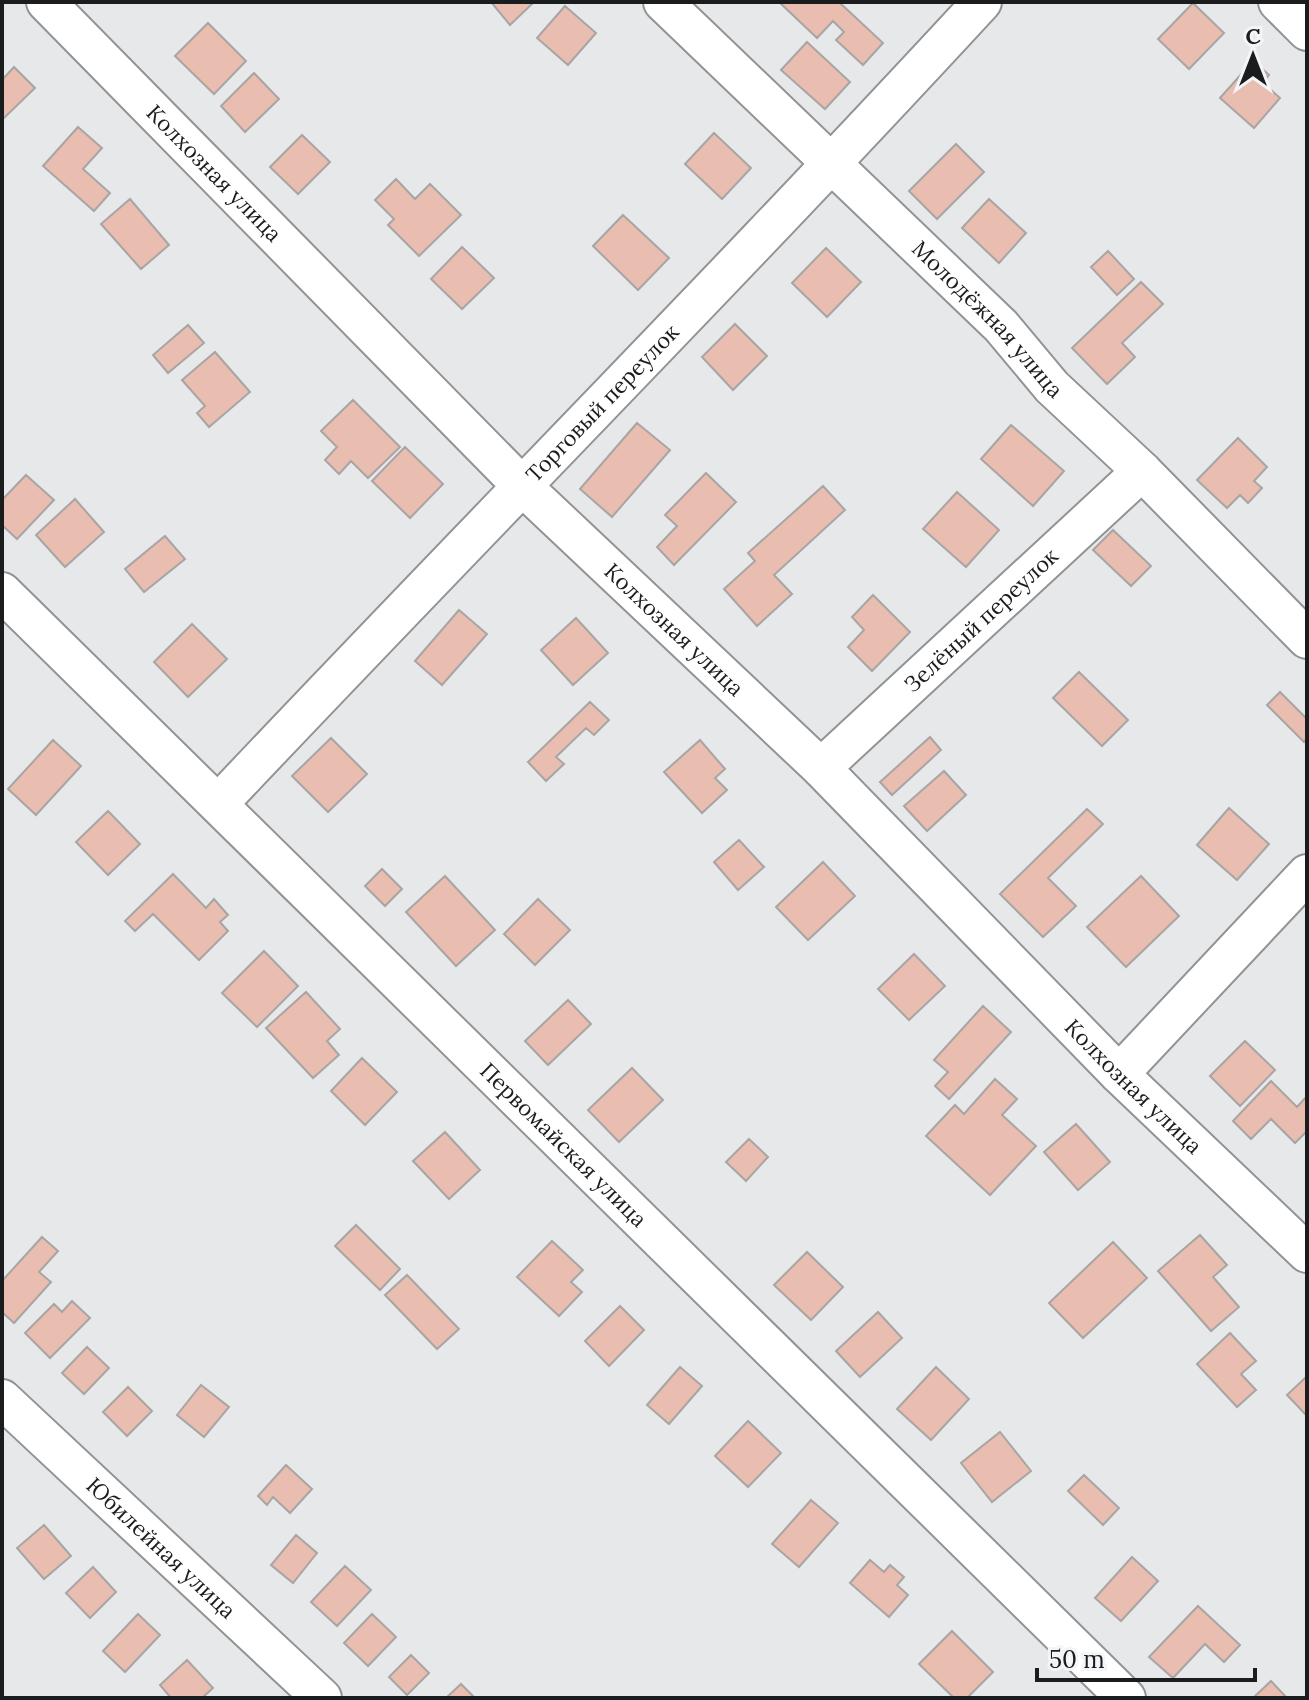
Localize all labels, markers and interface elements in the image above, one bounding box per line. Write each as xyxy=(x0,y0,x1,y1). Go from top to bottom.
north arrow xyxy=(1213,16,1293,96)
text: С xyxy=(1245,22,1261,50)
street label: Колхозная улица xyxy=(141,99,288,248)
street label: Молодёжная улица xyxy=(906,234,1069,404)
street label: Торговый переулок xyxy=(520,318,685,488)
street label: Зелёный переулок xyxy=(898,542,1064,698)
street label: Колхозная улица xyxy=(599,557,750,702)
street label: Колхозная улица xyxy=(1059,1013,1208,1160)
street label: Первомайская улица xyxy=(474,1056,653,1233)
street label: Юбилейная улица xyxy=(81,1471,242,1624)
scale bar xyxy=(1037,1632,1255,1682)
text: 50 m xyxy=(1049,1644,1105,1675)

